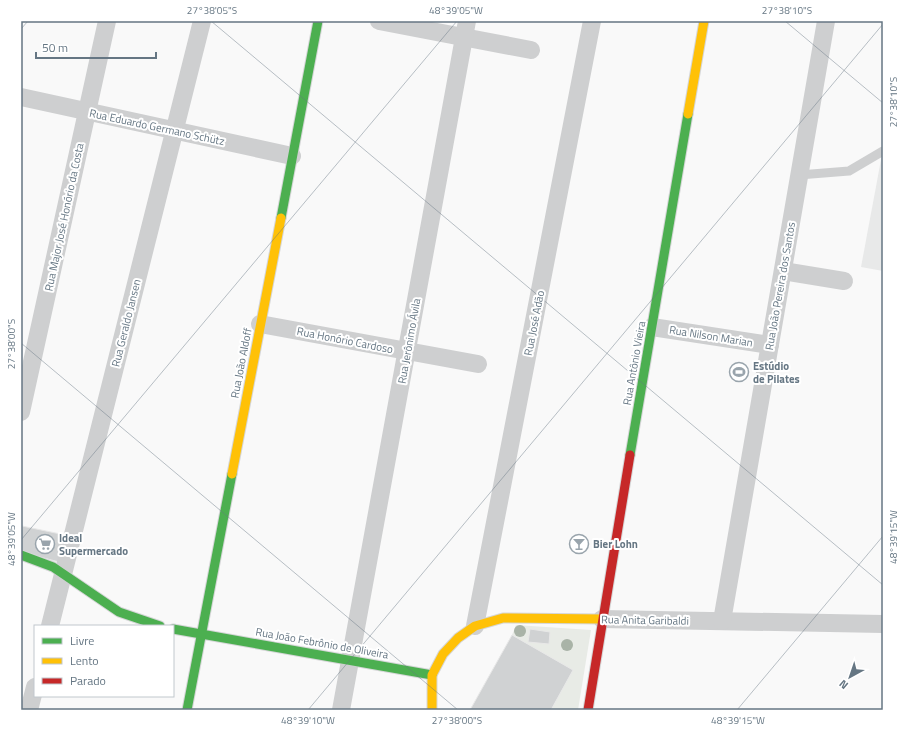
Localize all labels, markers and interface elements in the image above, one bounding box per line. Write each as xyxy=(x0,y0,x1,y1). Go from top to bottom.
text: 27°38'05"S xyxy=(187,3,237,18)
text: 48°39'05"W xyxy=(429,3,483,18)
text: 27°38'10"S xyxy=(762,3,812,18)
scale bar xyxy=(36,34,156,60)
text: 50 m xyxy=(42,38,68,57)
text: 27°38'10"S xyxy=(886,77,901,127)
street label: Rua Eduardo Germano Schütz xyxy=(88,105,226,149)
street label: Rua Major José Honório da Costa xyxy=(40,141,88,293)
street label: Rua João Pereira dos Santos xyxy=(761,221,799,351)
street label: Rua Geraldo Jansen xyxy=(107,277,145,369)
street label: Rua José Adão xyxy=(520,289,548,357)
street label: Rua Jerônimo Ávila xyxy=(394,297,424,385)
text: 27°38'00"S xyxy=(4,319,19,369)
street label: Rua Antônio Vieira xyxy=(619,319,649,406)
street label: Rua Nilson Marian xyxy=(668,321,754,351)
street label: Rua Honório Cardoso xyxy=(296,323,395,357)
street label: Rua João Aldoff xyxy=(226,326,256,399)
place label: Estúdio de Pilates xyxy=(753,358,800,387)
sports icon: Estúdio de Pilates xyxy=(728,361,750,383)
text: 48°39'15"W xyxy=(886,510,901,564)
text: 48°39'05"W xyxy=(4,512,19,566)
place label: Ideal Supermercado xyxy=(59,530,128,559)
supermarket icon: Ideal Supermercado xyxy=(34,533,56,555)
bar icon: Bier Lohn xyxy=(568,533,590,555)
place label: Bier Lohn xyxy=(593,536,638,552)
street label: Rua Anita Garibaldi xyxy=(601,611,689,629)
street label: Rua João Febrônio de Oliveira xyxy=(254,623,390,663)
legend xyxy=(34,625,174,697)
text: Livre xyxy=(70,631,94,650)
text: Lento xyxy=(70,651,99,670)
north arrow xyxy=(830,657,870,697)
text: Parado xyxy=(70,671,106,690)
text: N xyxy=(836,676,852,693)
text: 48°39'10"W xyxy=(281,713,335,728)
text: 27°38'00"S xyxy=(432,713,482,728)
text: 48°39'15"W xyxy=(711,713,765,728)

